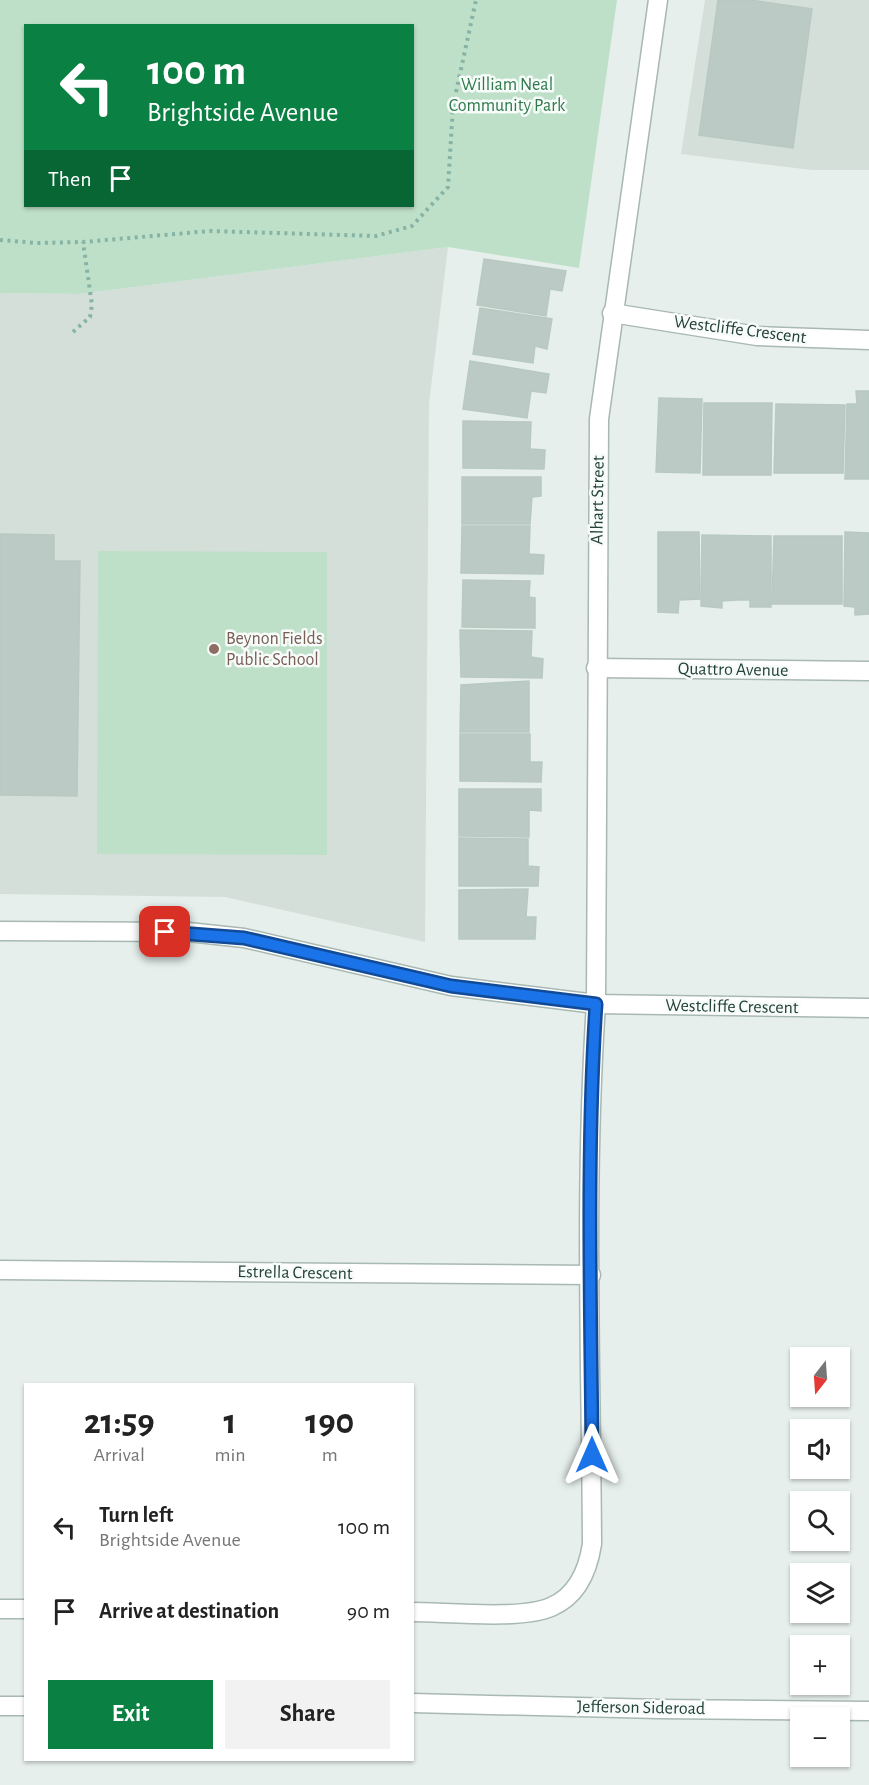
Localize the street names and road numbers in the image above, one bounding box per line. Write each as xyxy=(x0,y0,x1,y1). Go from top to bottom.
street label: Westcliffe Crescent xyxy=(673,313,808,347)
street label: Alhart Street xyxy=(588,455,608,545)
street label: Quattro Avenue xyxy=(678,660,788,680)
street label: Westcliffe Crescent xyxy=(665,997,799,1017)
street label: Estrella Crescent xyxy=(237,1263,353,1283)
street label: Jefferson Sideroad xyxy=(577,1698,705,1718)

